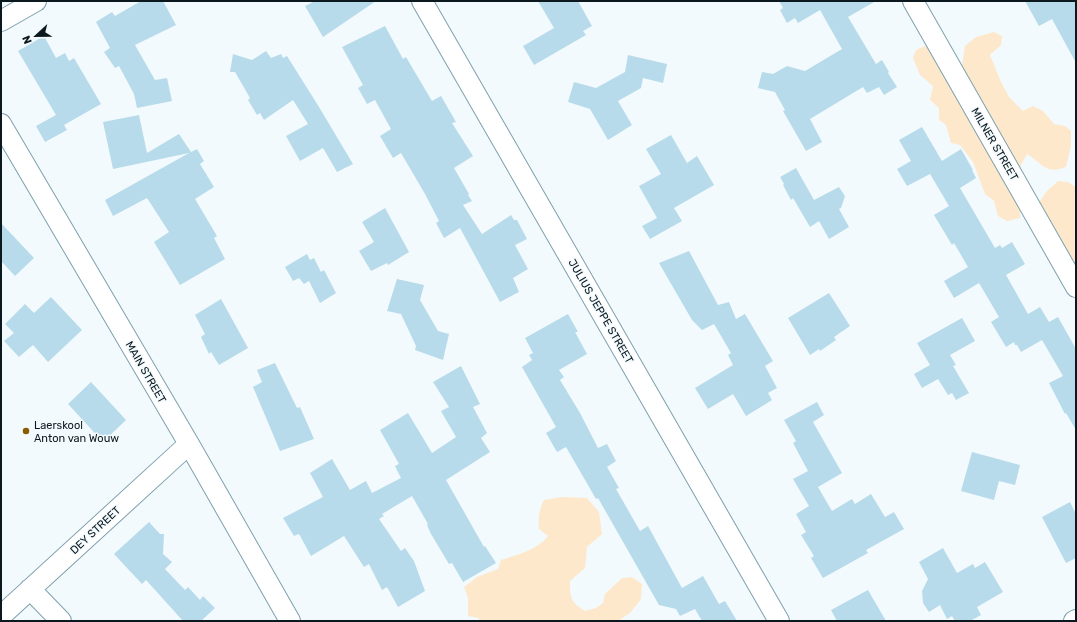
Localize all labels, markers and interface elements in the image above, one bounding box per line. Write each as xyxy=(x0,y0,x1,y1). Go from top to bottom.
north arrow xyxy=(16,16,56,56)
text: N xyxy=(20,33,35,46)
street label: MILNER STREET xyxy=(968,105,1021,184)
street label: JULIUS JEPPE STREET xyxy=(565,257,636,366)
street label: MAIN STREET xyxy=(123,339,169,406)
place label: Laerskool Anton van Wouw xyxy=(34,419,119,445)
marker: Laerskool Anton van Wouw xyxy=(21,426,31,436)
street label: DEY STREET xyxy=(68,503,124,557)

